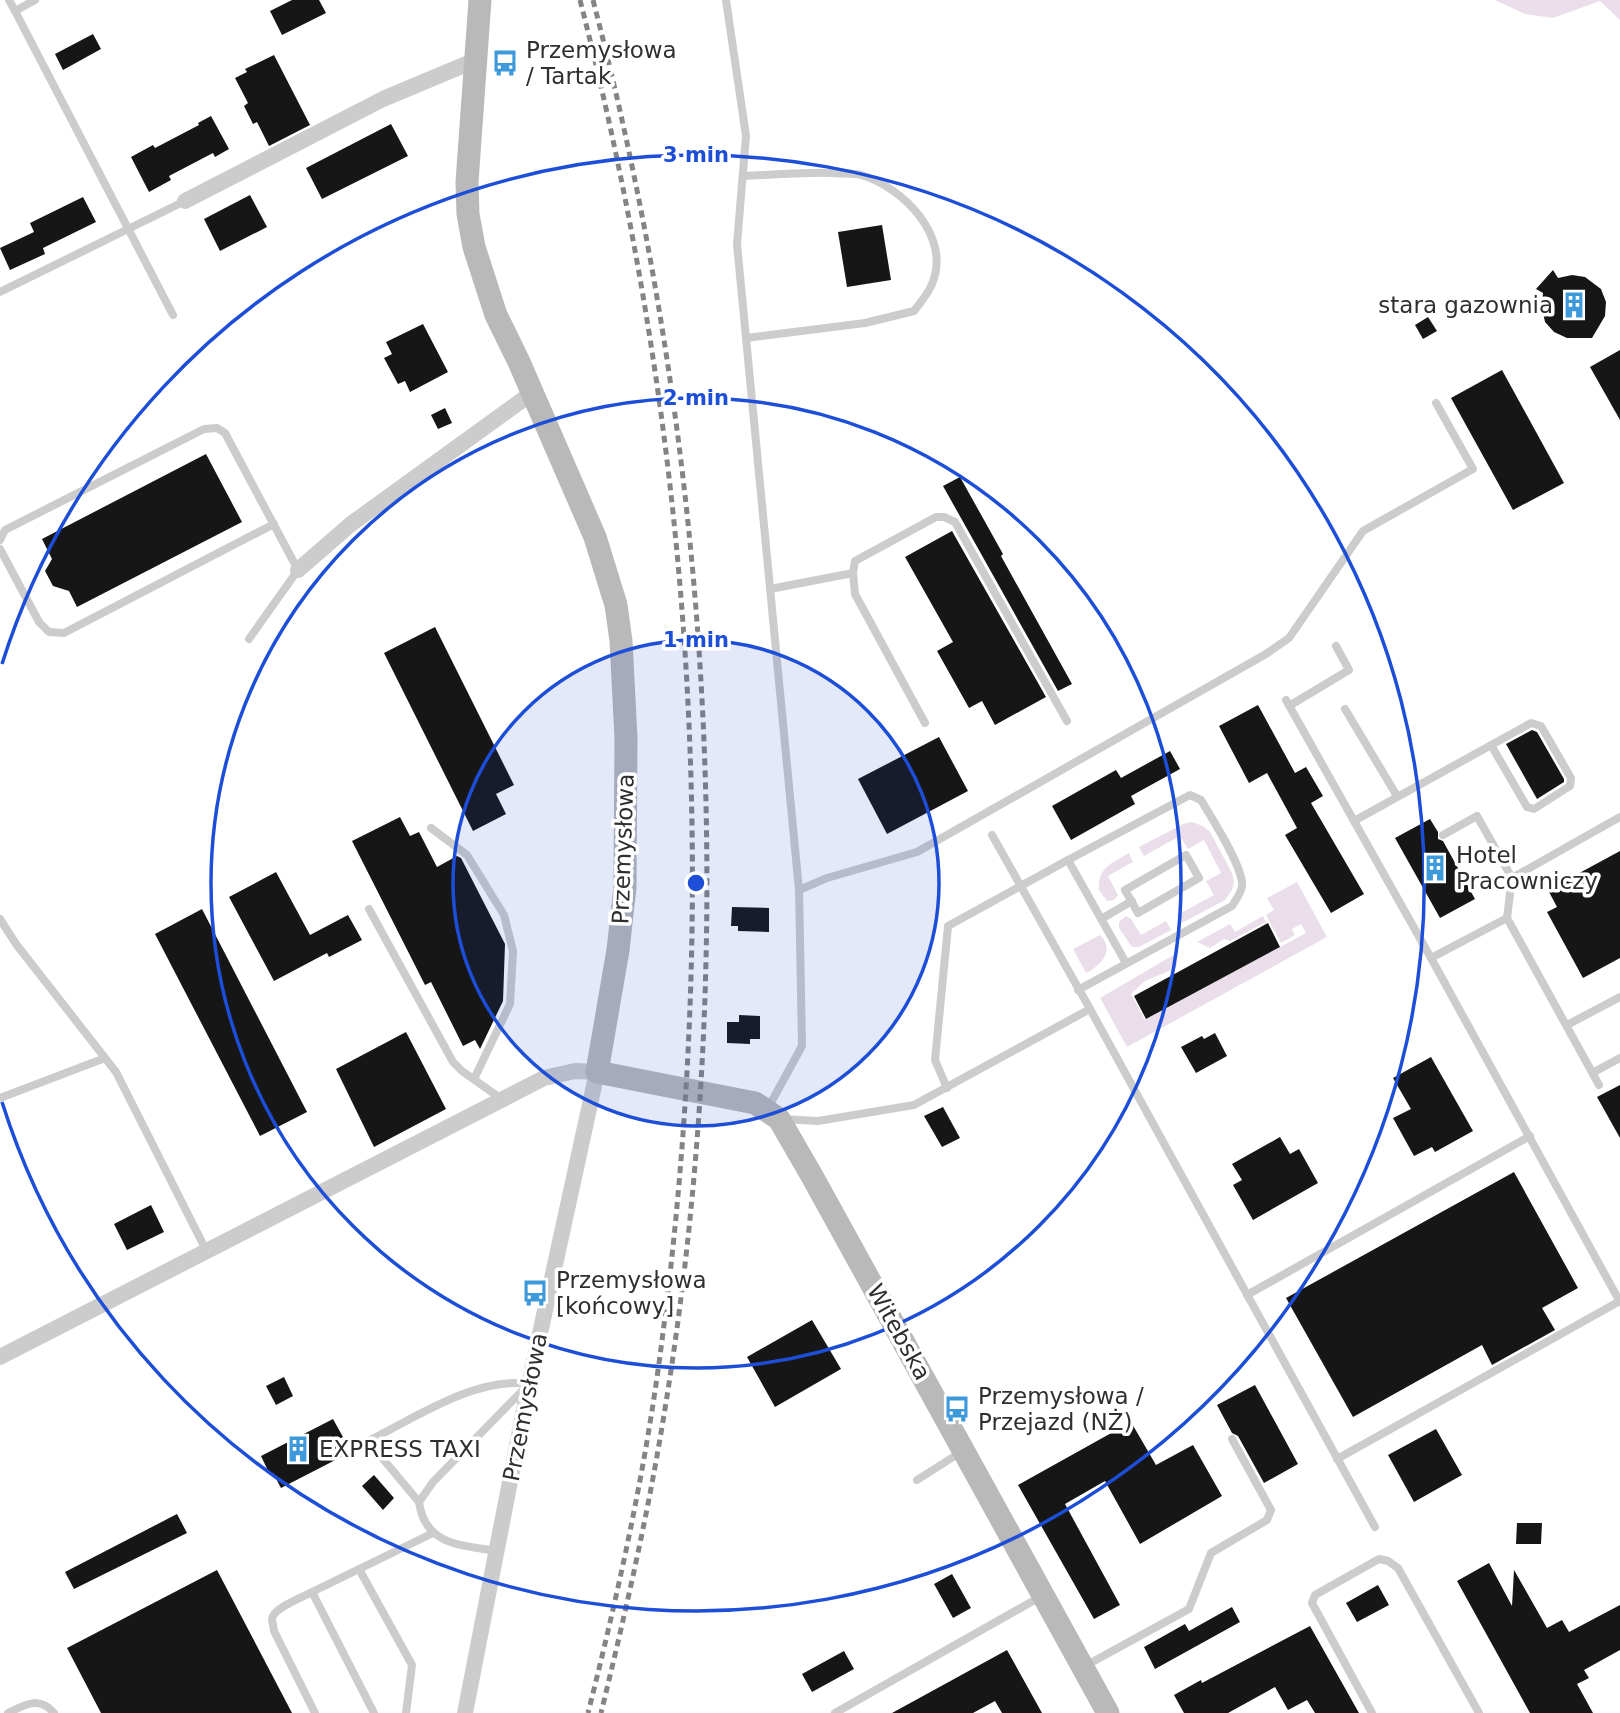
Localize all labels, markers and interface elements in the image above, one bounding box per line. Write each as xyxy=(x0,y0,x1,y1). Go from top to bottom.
place label: Przemysłowa / Tartak xyxy=(526,37,677,89)
bus stop icon: Przemysłowa / Tartak xyxy=(490,48,520,78)
text: 3 min xyxy=(663,143,729,167)
building icon: stara gazownia xyxy=(1559,290,1589,320)
place label: stara gazownia xyxy=(1378,292,1553,318)
text: 2 min xyxy=(663,386,729,410)
text: 1 min xyxy=(663,628,729,652)
street label: Przemysłowa xyxy=(607,773,639,925)
place label: Hotel Pracowniczy xyxy=(1456,842,1598,894)
building icon: Hotel Pracowniczy xyxy=(1420,853,1450,883)
centre of rings xyxy=(684,871,708,895)
place label: Przemysłowa [końcowy] xyxy=(556,1267,707,1319)
bus stop icon: Przemysłowa [końcowy] xyxy=(520,1278,550,1308)
street label: Witebska xyxy=(862,1280,936,1384)
street label: Przemysłowa xyxy=(498,1331,552,1483)
place label: Przemysłowa / Przejazd (NŻ) xyxy=(978,1383,1144,1435)
bus stop icon: Przemysłowa / Przejazd (NŻ) xyxy=(942,1394,972,1424)
building icon: EXPRESS TAXI xyxy=(283,1434,313,1464)
place label: EXPRESS TAXI xyxy=(319,1436,481,1462)

